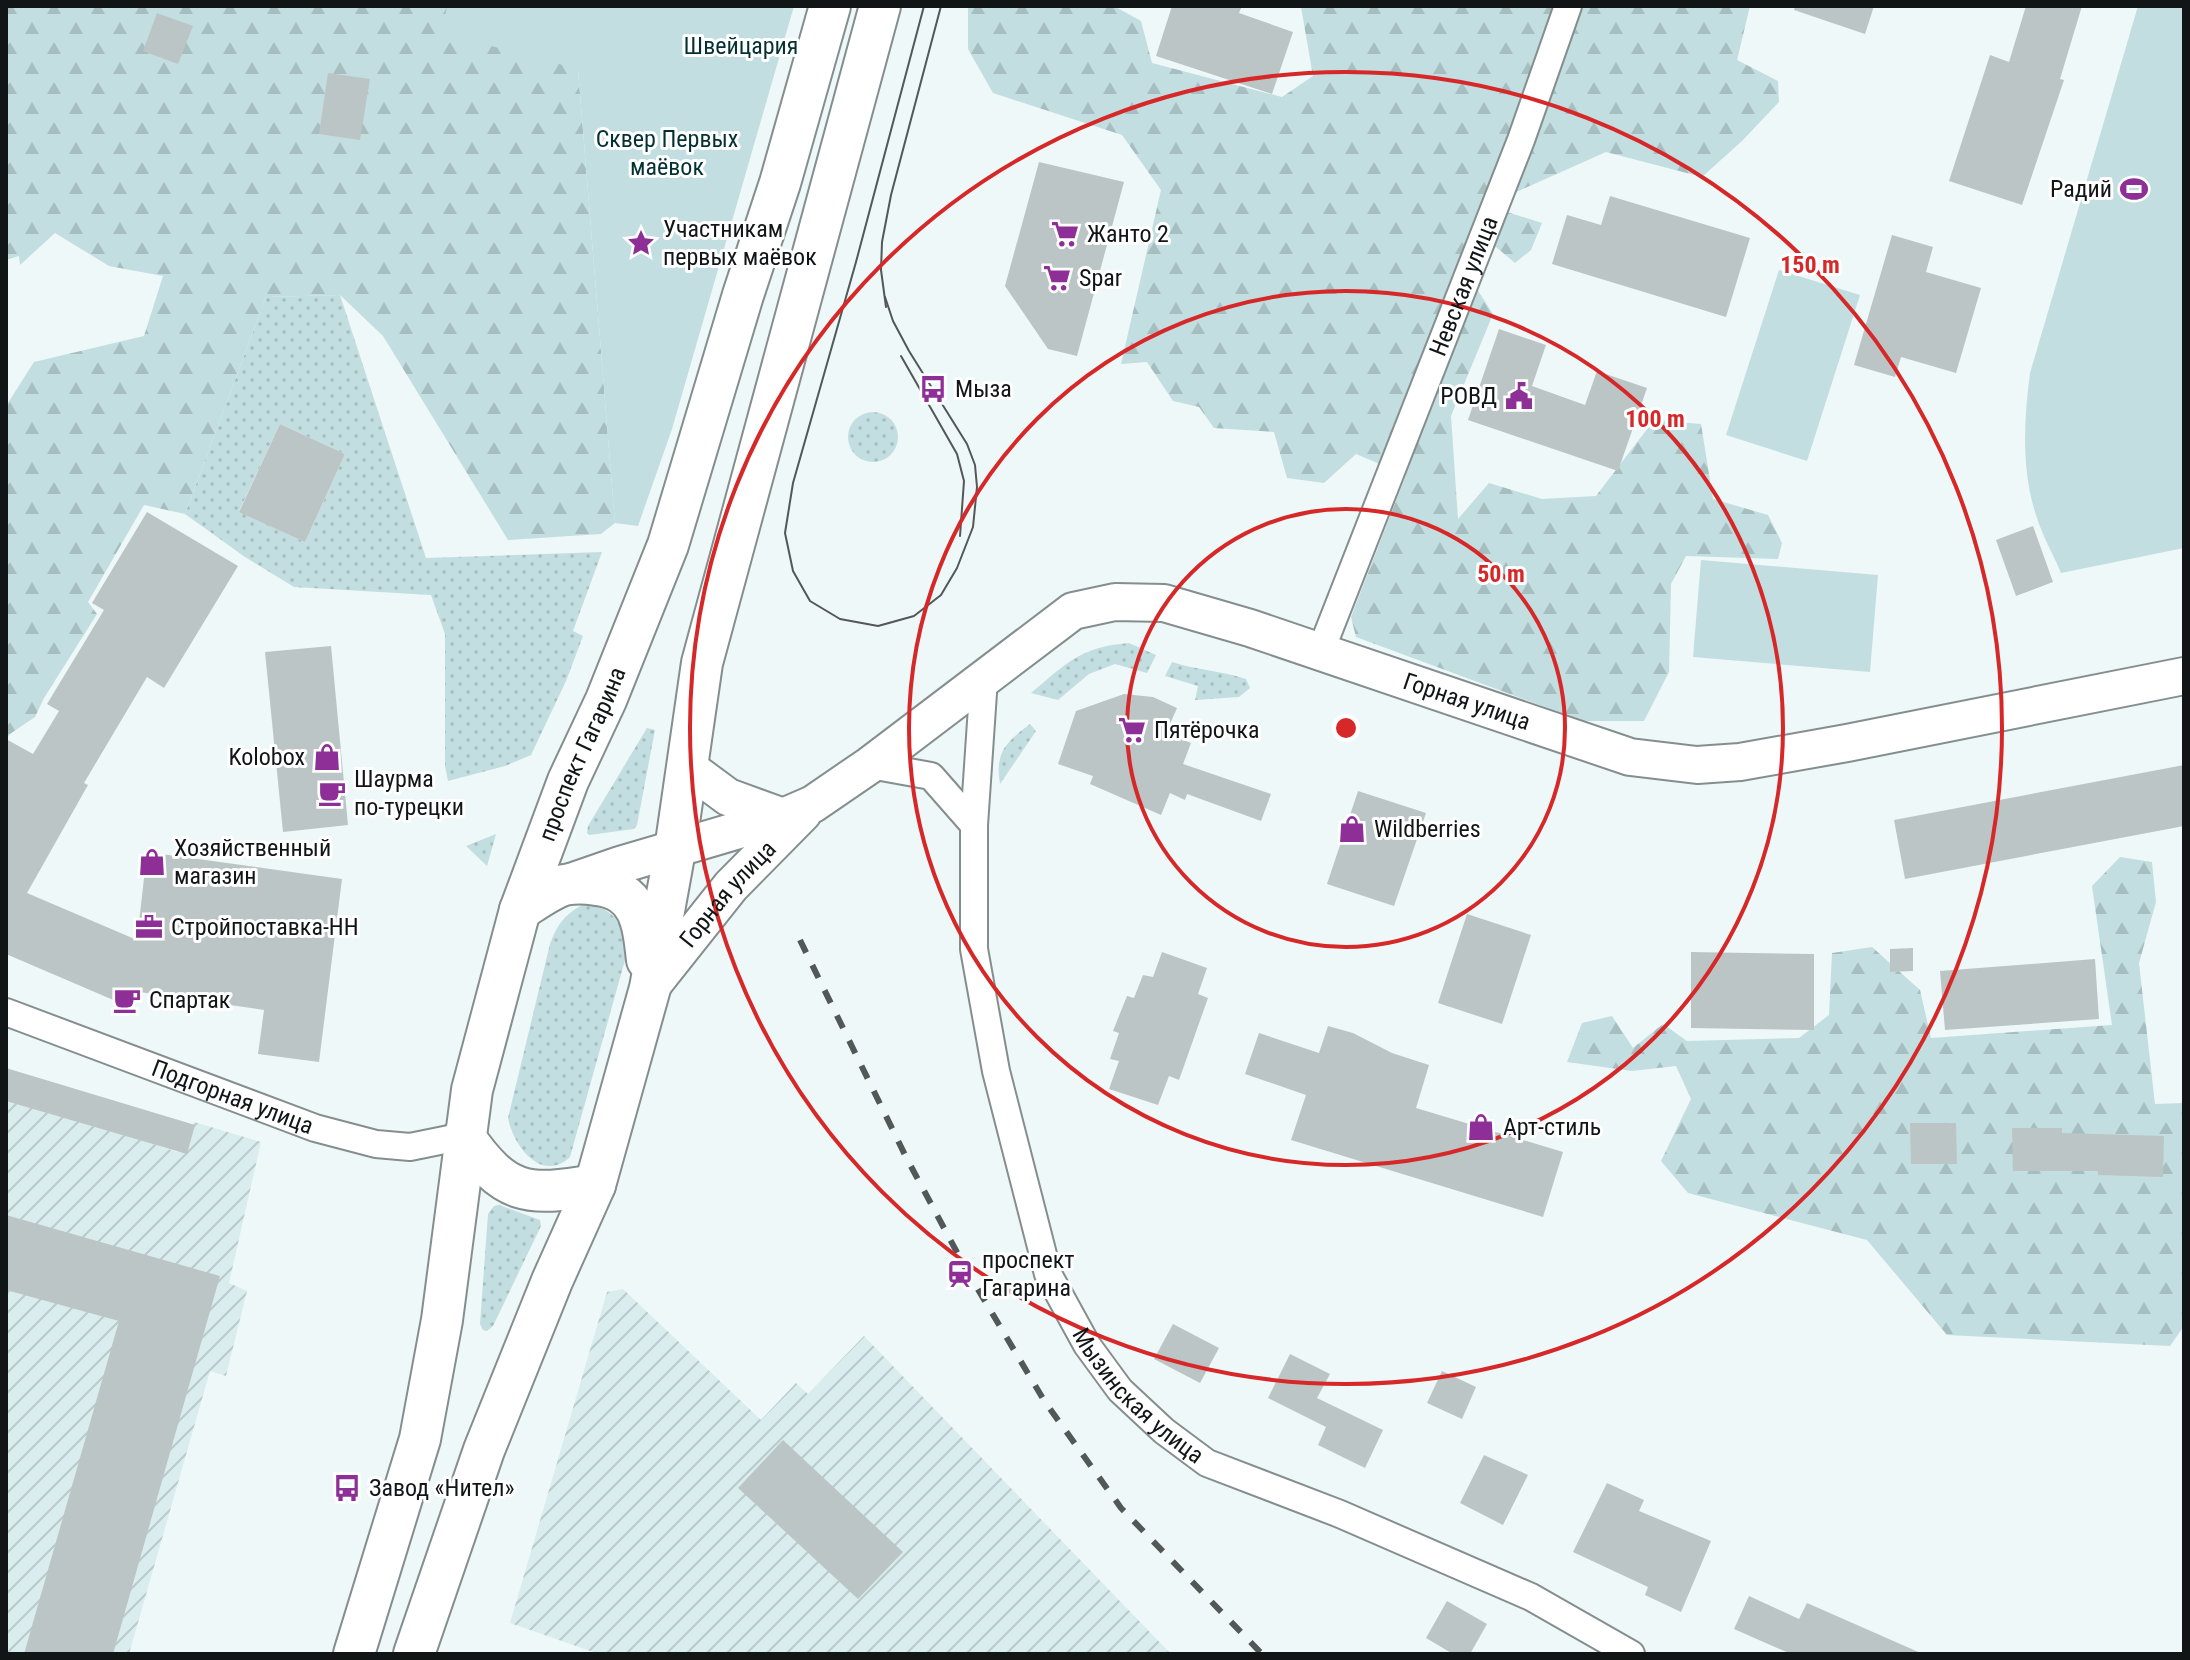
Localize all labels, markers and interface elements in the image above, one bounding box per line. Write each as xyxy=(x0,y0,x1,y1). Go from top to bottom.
park label: Швейцария xyxy=(684,32,798,60)
park label: Сквер Первых маёвок xyxy=(596,125,738,181)
sports icon: Радий xyxy=(2119,174,2149,204)
place label: Радий xyxy=(2050,175,2112,203)
street label: Невская улица xyxy=(1424,212,1504,360)
place label: Участникам первых маёвок xyxy=(663,215,817,271)
supermarket icon: Жанто 2 xyxy=(1050,219,1080,249)
place label: Жанто 2 xyxy=(1087,220,1169,248)
place icon: Участникам первых маёвок xyxy=(626,228,656,258)
text: 150 m xyxy=(1780,251,1840,279)
supermarket icon: Spar xyxy=(1042,263,1072,293)
place label: Spar xyxy=(1079,264,1122,292)
bus stop icon: Мыза xyxy=(918,374,948,404)
place label: Мыза xyxy=(955,375,1012,403)
public building icon: РОВД xyxy=(1504,381,1534,411)
place label: РОВД xyxy=(1440,382,1497,410)
text: 100 m xyxy=(1625,405,1685,433)
text: 50 m xyxy=(1477,560,1525,588)
street label: проспект Гагарина xyxy=(533,663,632,845)
street label: Горная улица xyxy=(1400,667,1534,736)
centre of rings xyxy=(1332,714,1360,742)
supermarket icon: Пятёрочка xyxy=(1117,715,1147,745)
place label: Пятёрочка xyxy=(1154,716,1259,744)
shop icon: Kolobox xyxy=(312,742,342,772)
place label: Kolobox xyxy=(228,743,305,771)
place label: Шаурма по-турецки xyxy=(354,765,464,821)
cafe icon: Шаурма по-турецки xyxy=(317,778,347,808)
shop icon: Wildberries xyxy=(1337,814,1367,844)
place label: Wildberries xyxy=(1374,815,1481,843)
place label: Хозяйственный магазин xyxy=(174,834,331,890)
street label: Горная улица xyxy=(674,835,782,953)
shop icon: Хозяйственный магазин xyxy=(137,847,167,877)
office icon: Стройпоставка-НН xyxy=(134,912,164,942)
place label: Стройпоставка-НН xyxy=(171,913,359,941)
cafe icon: Спартак xyxy=(112,985,142,1015)
place label: Спартак xyxy=(149,986,231,1014)
street label: Подгорная улица xyxy=(148,1054,317,1140)
shop icon: Арт-стиль xyxy=(1466,1112,1496,1142)
place label: Арт-стиль xyxy=(1503,1113,1601,1141)
place label: проспект Гагарина xyxy=(982,1246,1074,1302)
station icon: проспект Гагарина xyxy=(945,1259,975,1289)
street label: Мызинская улица xyxy=(1066,1323,1209,1469)
bus stop icon: Завод «Нител» xyxy=(332,1473,362,1503)
place label: Завод «Нител» xyxy=(369,1474,515,1502)

